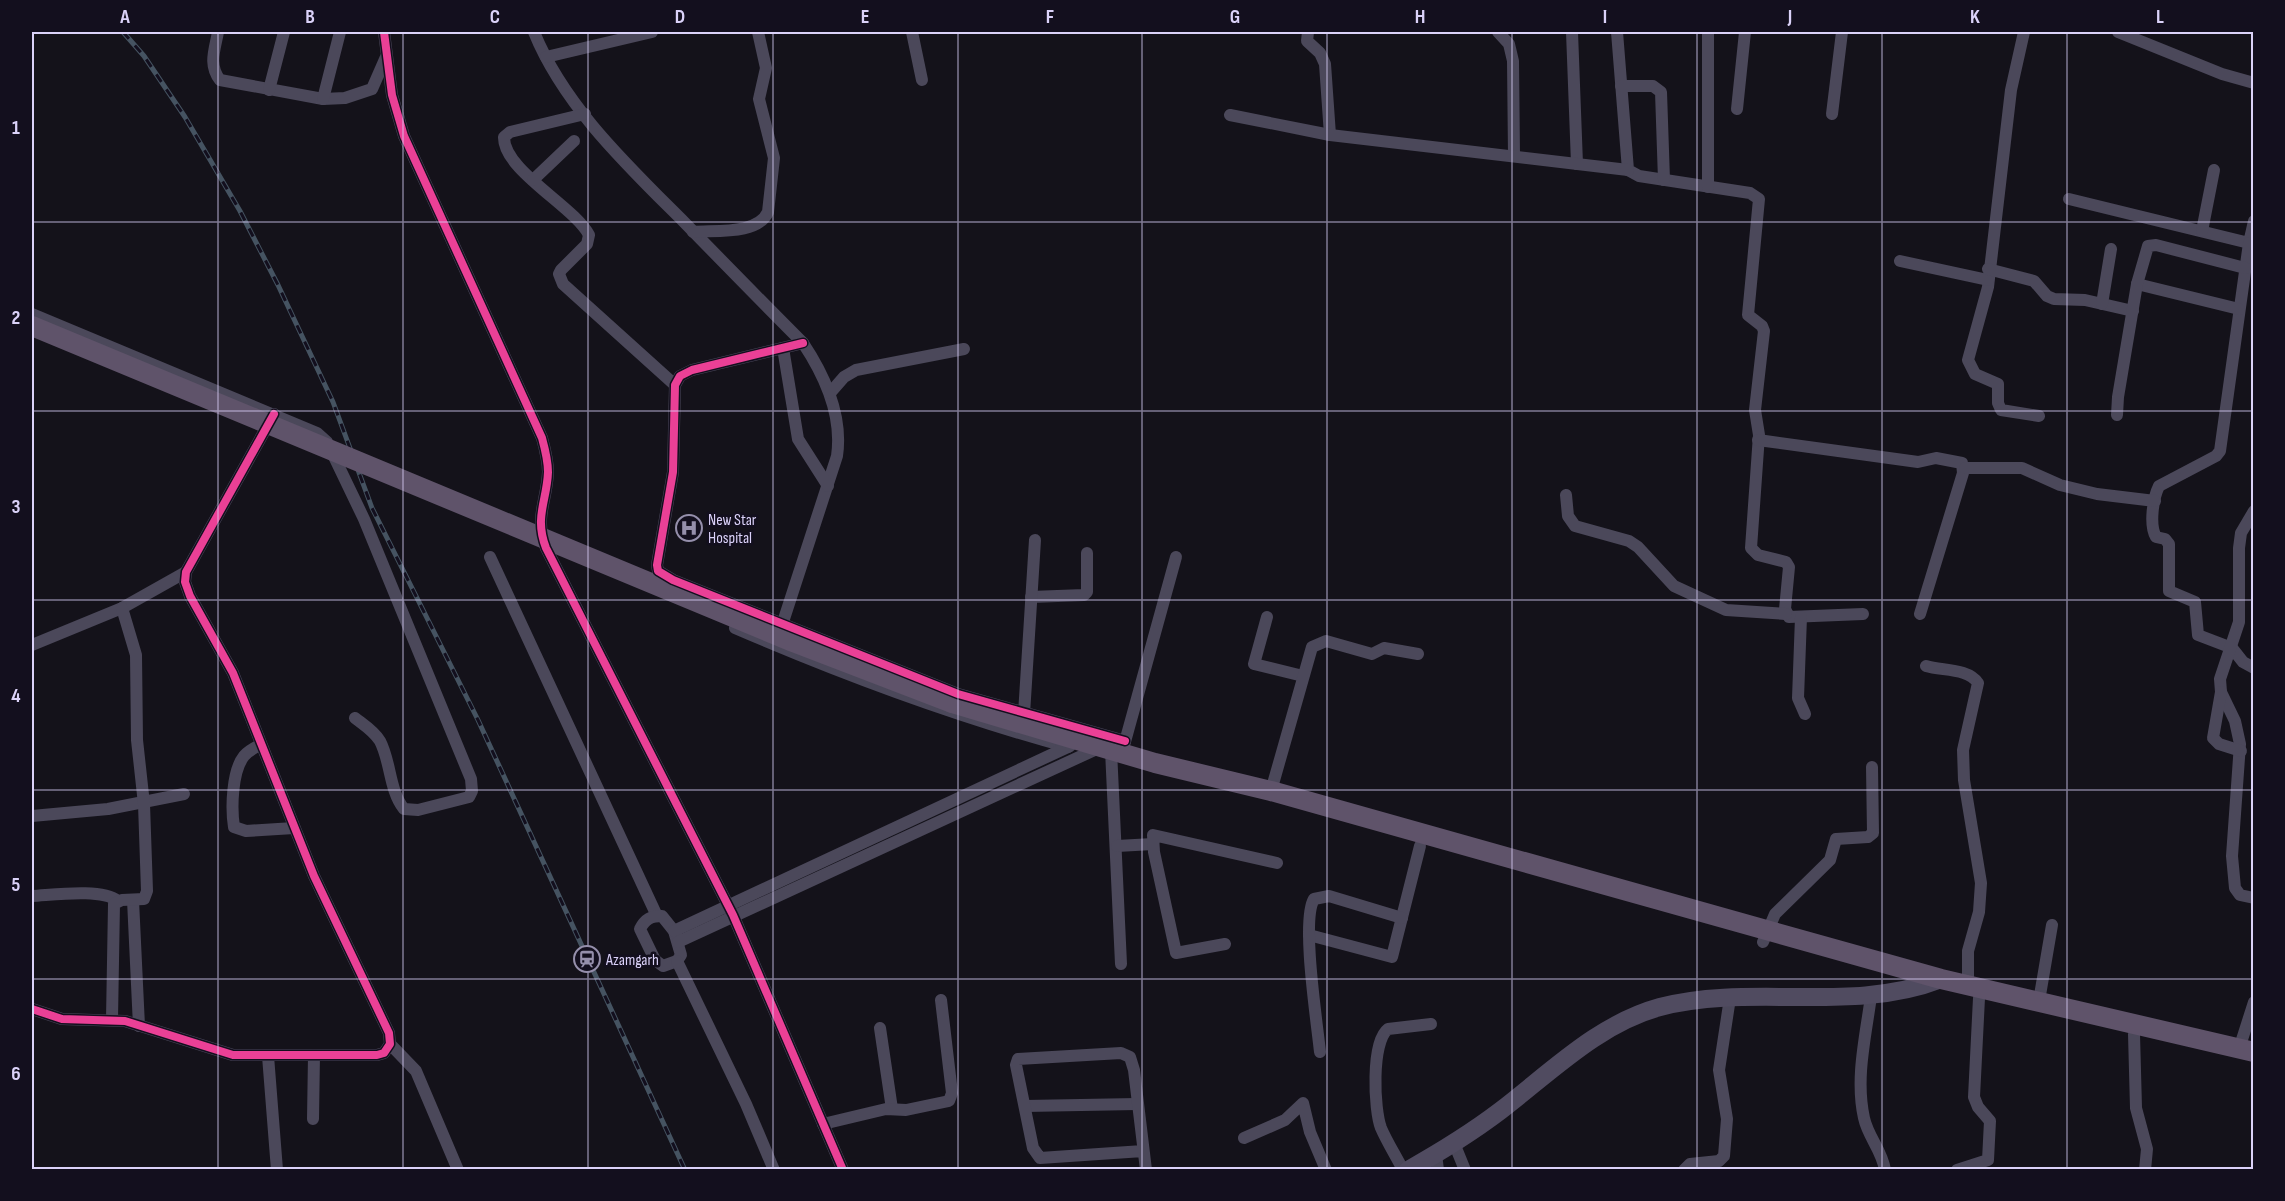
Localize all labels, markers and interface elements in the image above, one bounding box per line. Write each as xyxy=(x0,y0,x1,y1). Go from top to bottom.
text: A xyxy=(119,5,130,29)
text: B xyxy=(305,5,315,29)
text: C xyxy=(490,5,500,29)
text: D xyxy=(675,5,685,29)
text: E xyxy=(861,5,869,29)
text: F xyxy=(1046,5,1054,29)
text: G xyxy=(1230,5,1240,29)
text: H xyxy=(1415,5,1425,29)
text: I xyxy=(1603,5,1607,29)
text: J xyxy=(1787,5,1792,29)
text: K xyxy=(1970,5,1980,29)
text: L xyxy=(2156,5,2164,29)
text: 1 xyxy=(12,116,20,140)
text: 2 xyxy=(12,306,20,330)
text: 3 xyxy=(12,495,21,519)
place label: New Star Hospital xyxy=(708,511,757,548)
hospital icon: New Star Hospital xyxy=(674,513,704,543)
text: 4 xyxy=(11,684,21,708)
text: 5 xyxy=(12,873,21,897)
station icon: Azamgarh xyxy=(572,944,602,974)
place label: Azamgarh xyxy=(605,951,659,970)
text: 6 xyxy=(11,1062,21,1086)

